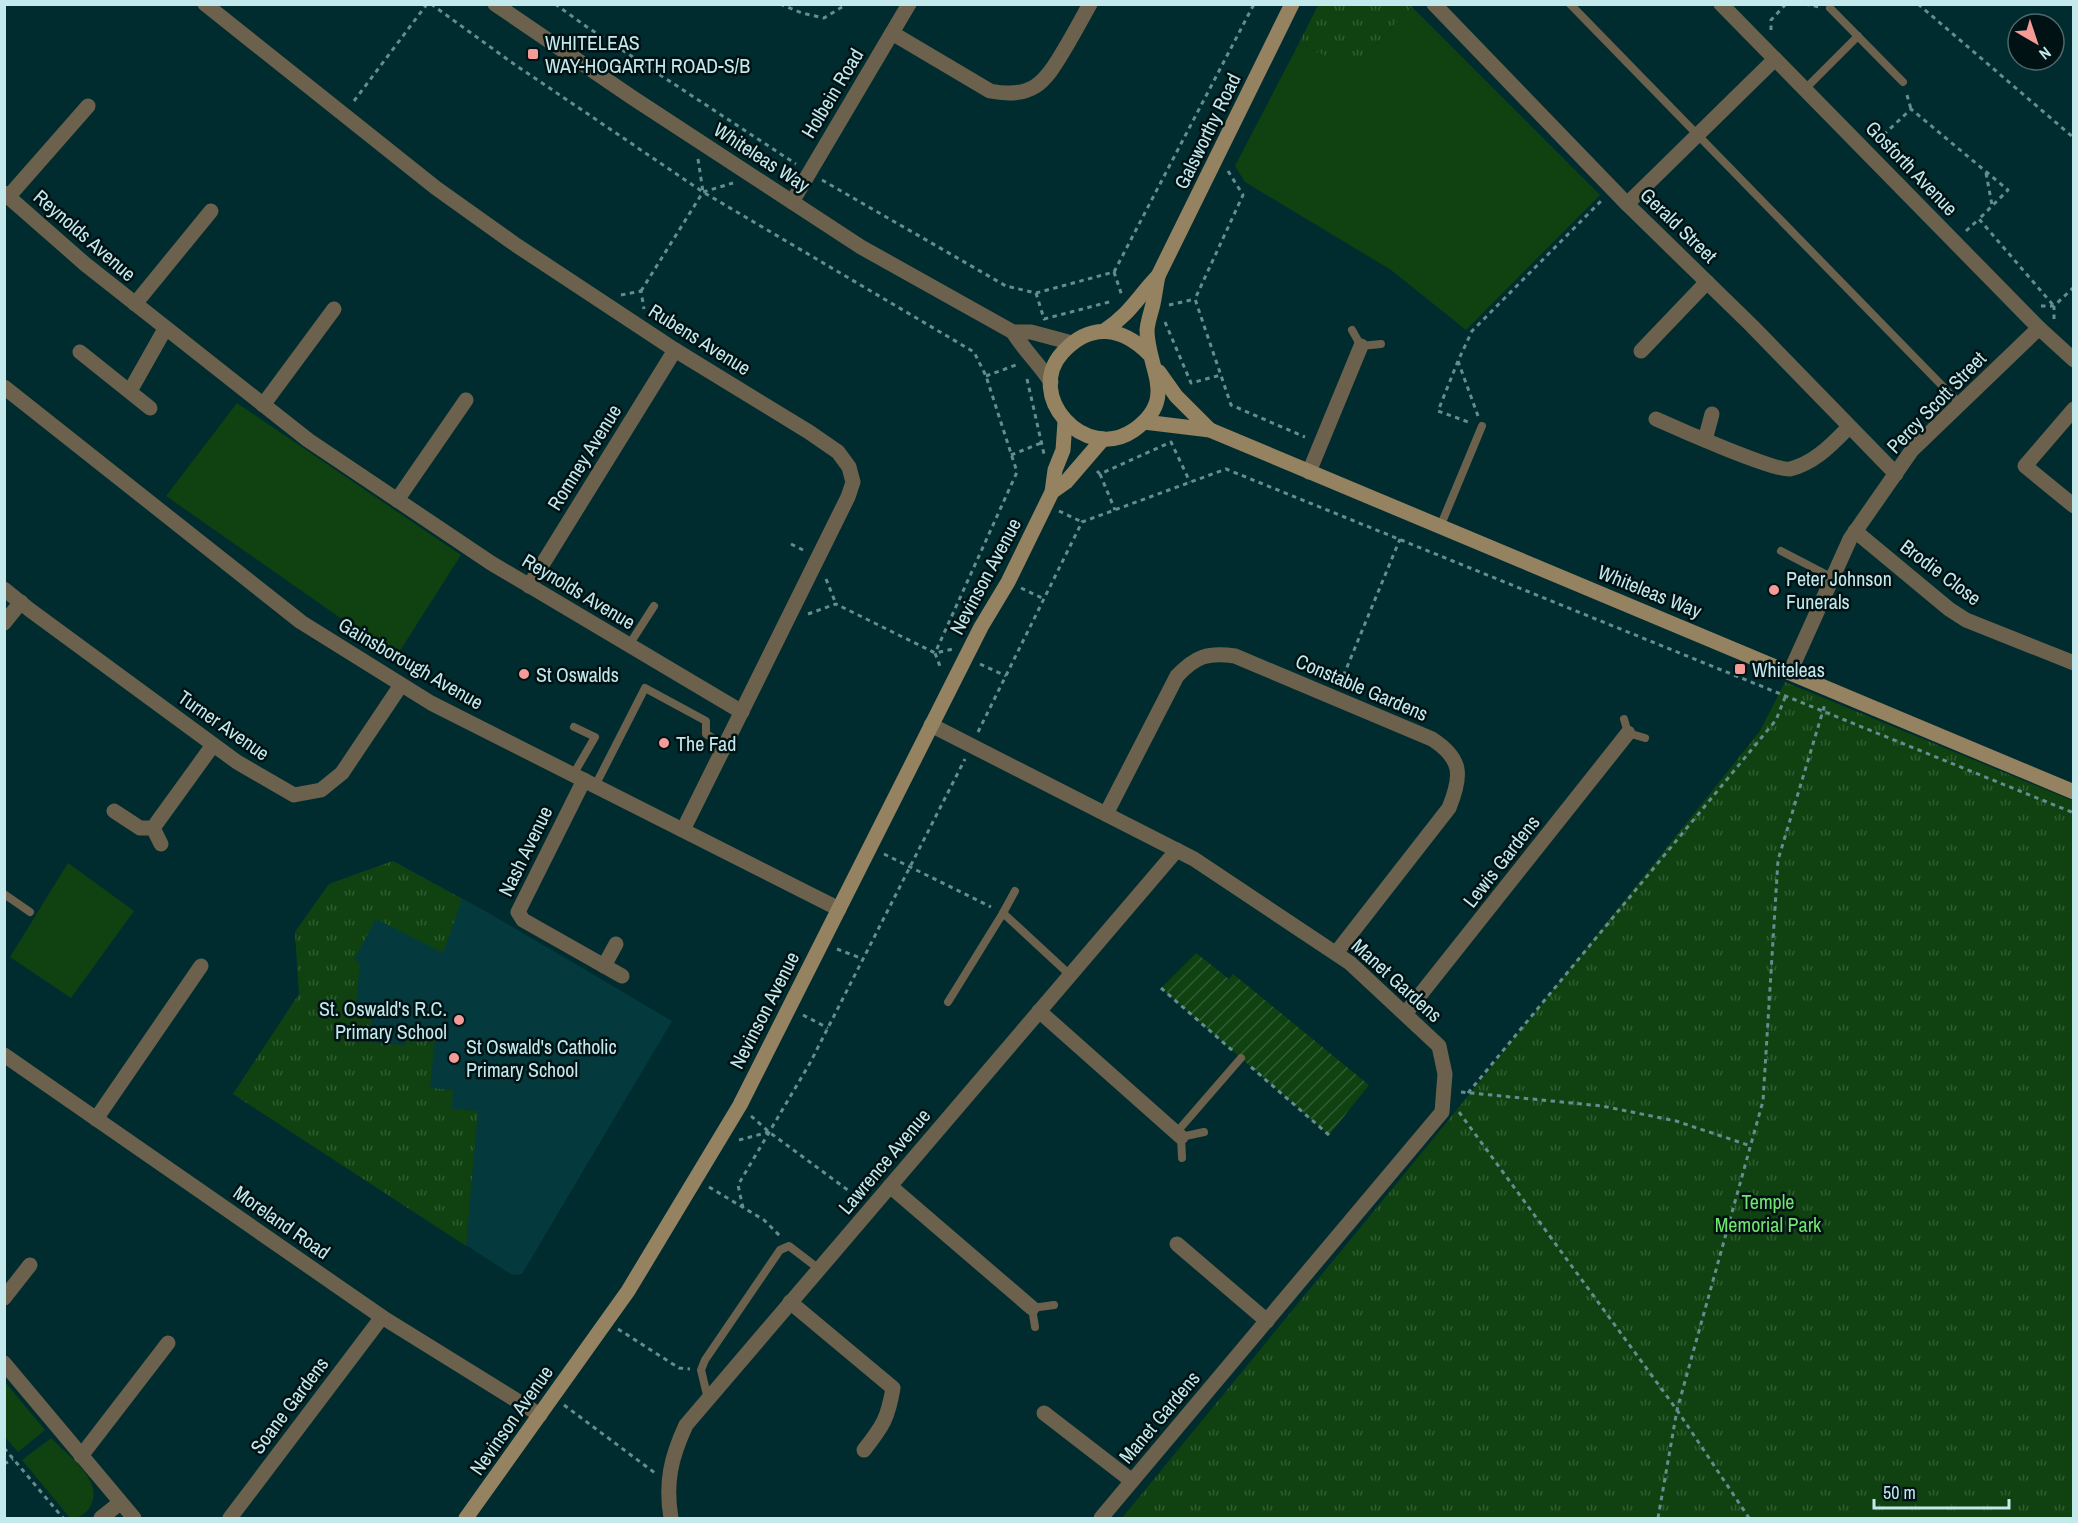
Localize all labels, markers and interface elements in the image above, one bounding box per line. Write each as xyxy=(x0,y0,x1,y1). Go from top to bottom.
north arrow xyxy=(2006,12,2066,72)
place label: WHITELEAS WAY-HOGARTH ROAD-S/B xyxy=(545,29,750,79)
text: N xyxy=(2035,42,2056,65)
street label: Holbein Road xyxy=(795,43,869,143)
marker: WHITELEAS WAY-HOGARTH ROAD-S/B xyxy=(526,47,540,61)
street label: Galsworthy Road xyxy=(1167,69,1247,193)
street label: Gosforth Avenue xyxy=(1860,115,1964,221)
street label: Whiteleas Way xyxy=(709,116,816,199)
street label: Gerald Street xyxy=(1635,181,1724,269)
street label: Reynolds Avenue xyxy=(28,183,142,287)
street label: Rubens Avenue xyxy=(644,297,756,381)
street label: Percy Scott Street xyxy=(1880,345,1992,459)
street label: Romney Avenue xyxy=(541,399,627,515)
street label: Nevinson Avenue xyxy=(943,513,1027,639)
street label: Brodie Close xyxy=(1895,533,1987,611)
street label: Reynolds Avenue xyxy=(517,547,641,635)
street label: Whiteleas Way xyxy=(1594,558,1707,624)
place label: Peter Johnson Funerals xyxy=(1786,565,1892,615)
marker: Peter Johnson Funerals xyxy=(1767,583,1781,597)
street label: Gainsborough Avenue xyxy=(334,611,488,715)
street label: Constable Gardens xyxy=(1292,647,1432,727)
place label: Whiteleas xyxy=(1752,656,1825,683)
place label: St Oswalds xyxy=(536,661,619,688)
marker: Whiteleas xyxy=(1733,662,1747,676)
marker: St Oswalds xyxy=(517,667,531,681)
street label: Turner Avenue xyxy=(173,684,275,766)
place label: The Fad xyxy=(676,730,736,757)
marker: The Fad xyxy=(657,736,671,750)
street label: Nash Avenue xyxy=(492,801,558,901)
street label: Lewis Gardens xyxy=(1456,809,1546,913)
street label: Manet Gardens xyxy=(1346,932,1448,1028)
street label: Nevinson Avenue xyxy=(723,947,805,1073)
place label: St. Oswald's R.C. Primary School xyxy=(319,995,447,1045)
marker: St. Oswald's R.C. Primary School xyxy=(452,1013,466,1027)
place label: St Oswald's Catholic Primary School xyxy=(466,1033,617,1083)
marker: St Oswald's Catholic Primary School xyxy=(447,1051,461,1065)
street label: Lawrence Avenue xyxy=(832,1102,936,1220)
street label: Moreland Road xyxy=(228,1179,336,1265)
park label: Temple Memorial Park xyxy=(1715,1188,1822,1238)
street label: Soane Gardens xyxy=(244,1351,334,1459)
street label: Nevinson Avenue xyxy=(463,1360,559,1480)
street label: Manet Gardens xyxy=(1112,1365,1206,1469)
scale bar xyxy=(1874,1472,2009,1510)
text: 50 m xyxy=(1883,1480,1916,1505)

